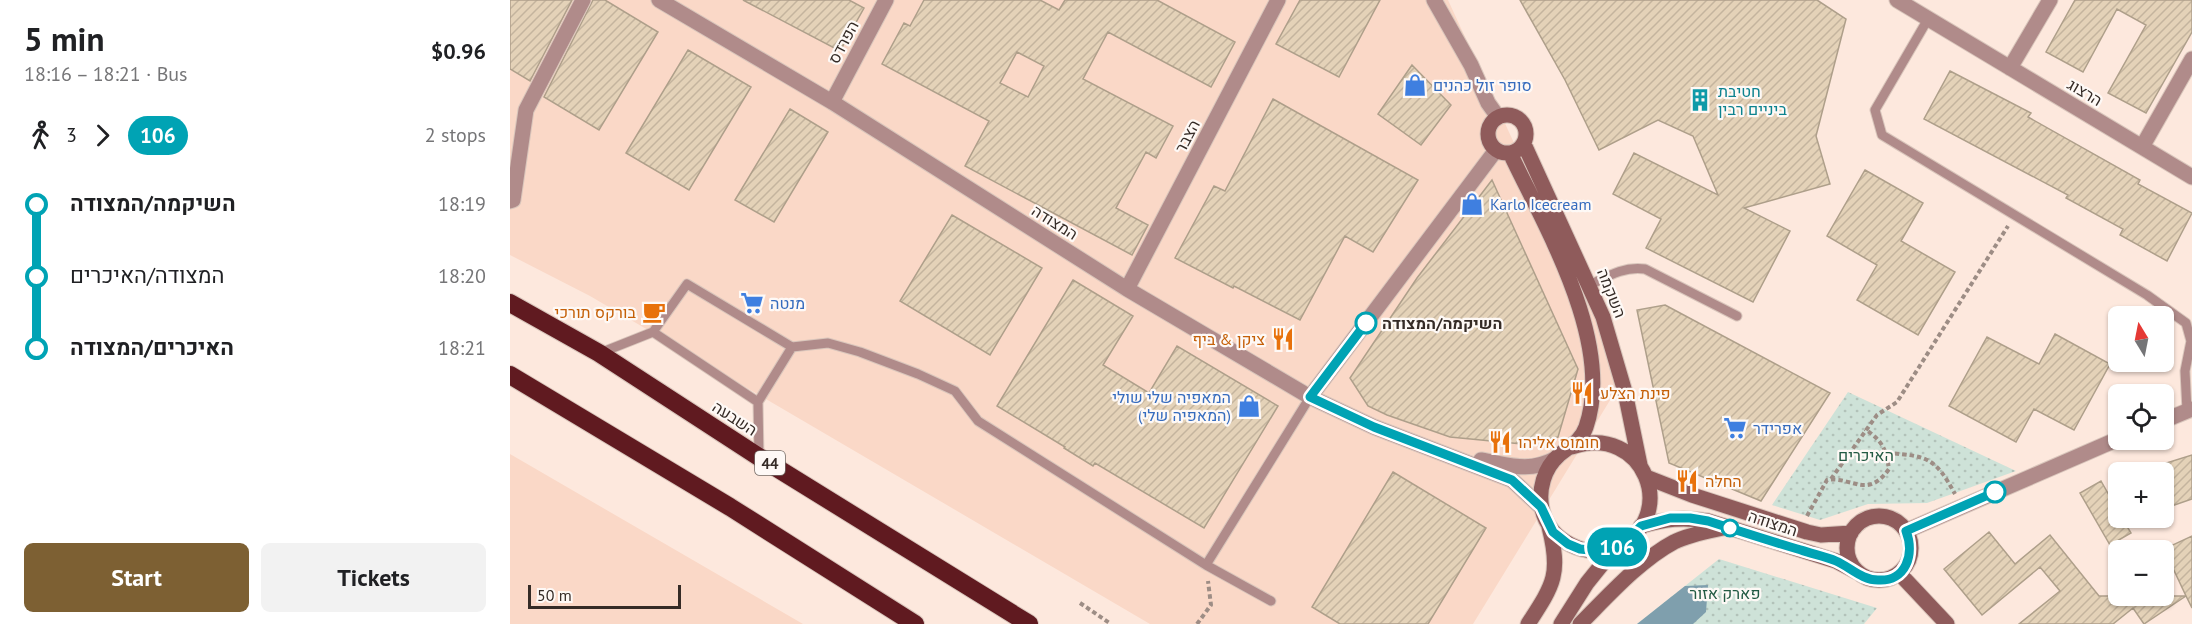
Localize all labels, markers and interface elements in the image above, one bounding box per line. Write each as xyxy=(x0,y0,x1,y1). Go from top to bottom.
text: 5 min xyxy=(24,17,105,60)
street label: הפרדס xyxy=(823,17,863,67)
text: $0.96 xyxy=(431,37,486,65)
text: 18:16 – 18:21 · Bus xyxy=(24,61,188,87)
shop icon: סופר זול כהנים xyxy=(1402,72,1428,98)
street label: הרצוג xyxy=(2064,74,2106,110)
place label: סופר זול כהנים xyxy=(1433,75,1532,95)
place label: חטיבת ביניים רבין xyxy=(1718,81,1787,119)
building icon: חטיבת ביניים רבין xyxy=(1687,87,1713,113)
street label: הצבר xyxy=(1170,116,1204,156)
icon: walk xyxy=(24,119,57,152)
icon: forward xyxy=(86,119,119,152)
text: 3 xyxy=(66,122,77,148)
text: 106 xyxy=(140,122,176,149)
text: 2 stops xyxy=(425,122,486,148)
text: השיקמה/המצודה xyxy=(70,189,236,217)
text: 18:19 xyxy=(438,191,486,217)
shop icon: Karlo Icecream xyxy=(1459,191,1485,217)
place label: Karlo Icecream xyxy=(1490,194,1591,214)
street label: המצודה xyxy=(1028,200,1082,244)
text: המצודה/האיכרים xyxy=(70,261,225,289)
text: 18:20 xyxy=(438,263,486,289)
street label: השקמה xyxy=(1593,265,1631,321)
supermarket icon: מנטה xyxy=(739,290,765,316)
place label: מנטה xyxy=(770,293,805,313)
cafe icon: בורקס תורכי xyxy=(641,299,667,325)
place label: בורקס תורכי xyxy=(555,302,637,322)
north arrow xyxy=(2108,306,2174,372)
map controls xyxy=(2108,306,2174,606)
marker: השיקמה/המצודה xyxy=(1355,312,1377,334)
place label: השיקמה/המצודה xyxy=(1382,313,1502,333)
restaurant icon: ציקן & ביף xyxy=(1270,326,1296,352)
place label: ציקן & ביף xyxy=(1193,329,1265,349)
text: האיכרים/המצודה xyxy=(70,333,234,361)
text: 18:21 xyxy=(438,335,486,361)
restaurant icon: פינת הצלע xyxy=(1569,380,1595,406)
place label: פינת הצלע xyxy=(1600,383,1671,403)
button: locate xyxy=(2108,384,2174,450)
place label: המאפיה שלי שולי (המאפיה שלי) xyxy=(1112,387,1231,425)
shop icon: המאפיה שלי שולי (המאפיה שלי) xyxy=(1236,393,1262,419)
street label: השבעה xyxy=(709,396,761,440)
supermarket icon: אפרידר xyxy=(1722,415,1748,441)
place label: אפרידר xyxy=(1753,418,1802,438)
restaurant icon: חומוס אליהו xyxy=(1487,429,1513,455)
place label: חומוס אליהו xyxy=(1518,432,1599,452)
park label: האיכרים xyxy=(1838,445,1894,465)
road number: 44 xyxy=(755,451,785,475)
button: + xyxy=(2108,462,2174,528)
restaurant icon: החלה xyxy=(1674,468,1700,494)
place label: החלה xyxy=(1705,471,1742,491)
unlabelled marker xyxy=(1984,481,2006,503)
street label: המצודה xyxy=(1746,506,1800,540)
unlabelled marker xyxy=(1721,519,1739,537)
line badge: 106 xyxy=(1582,528,1652,566)
text: 106 xyxy=(1599,534,1635,561)
button: − xyxy=(2108,540,2174,606)
button: Start xyxy=(24,543,249,612)
button: Tickets xyxy=(261,543,486,612)
scale bar xyxy=(528,582,681,610)
park label: פארק אזור xyxy=(1690,583,1760,603)
text: 50 m xyxy=(537,585,572,605)

